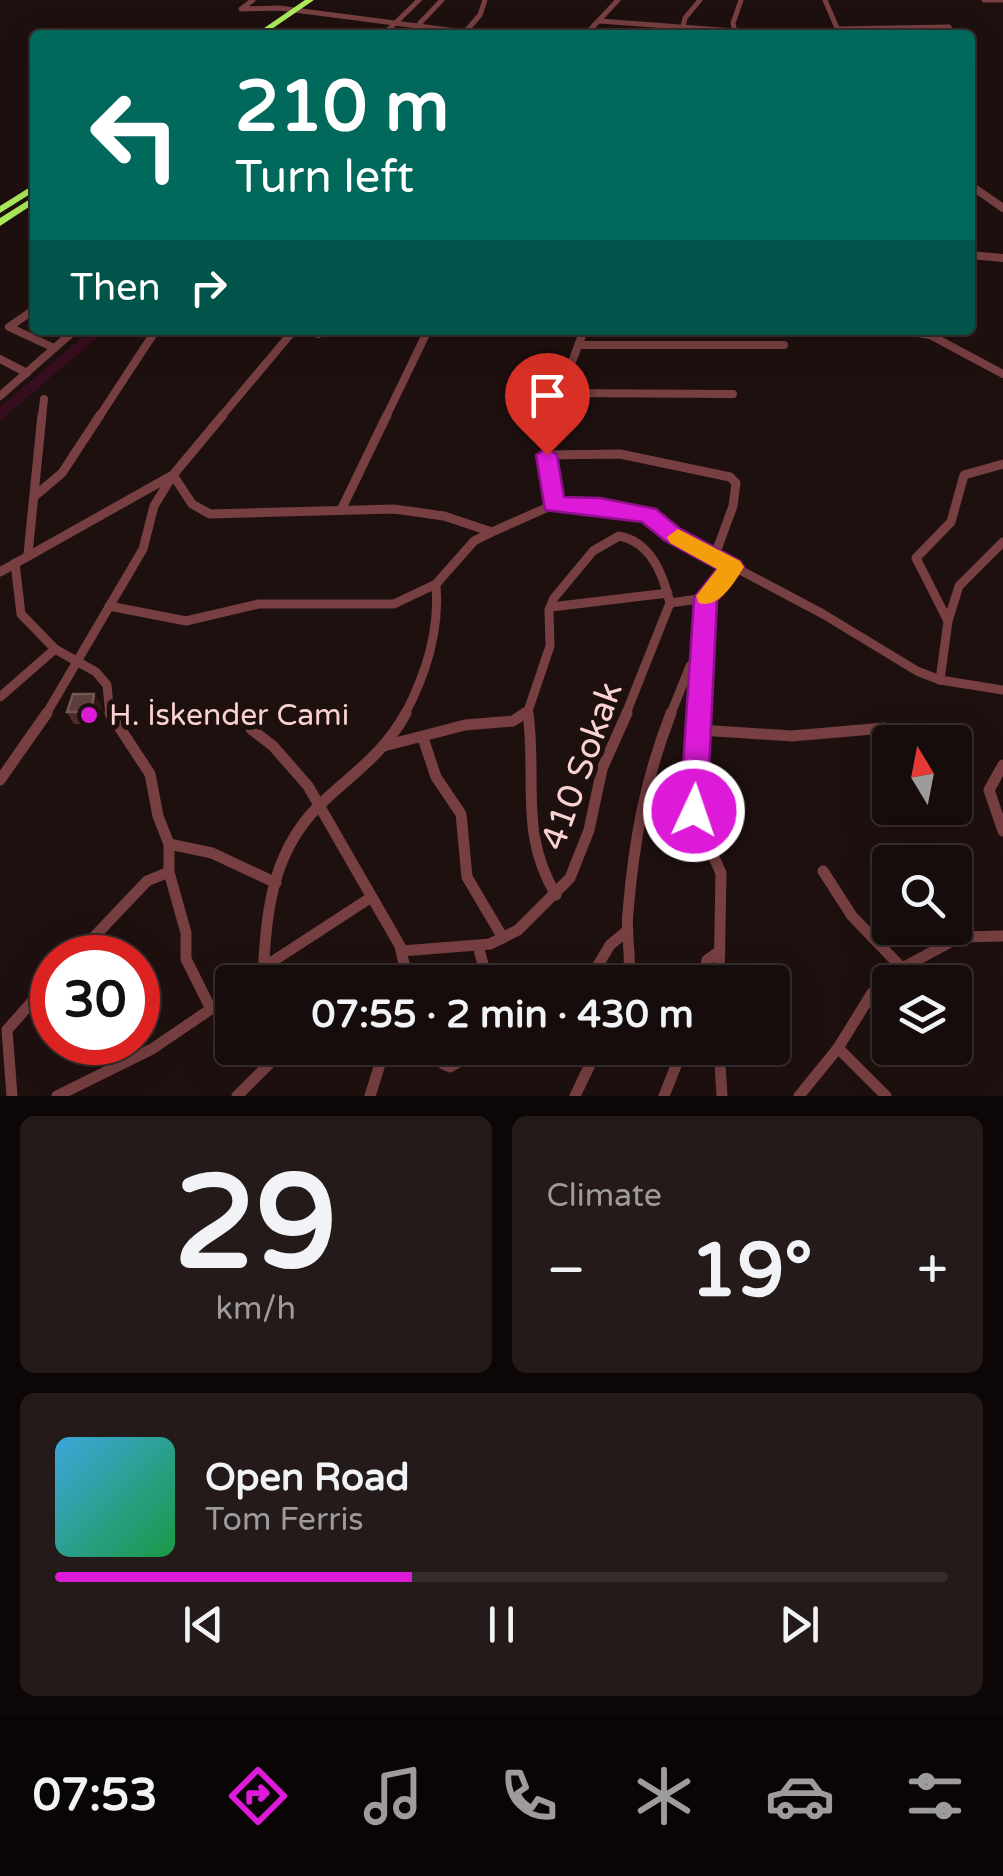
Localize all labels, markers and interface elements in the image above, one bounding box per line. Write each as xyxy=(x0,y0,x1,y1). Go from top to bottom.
text: 210 m xyxy=(235,66,449,150)
icon: left xyxy=(70,70,200,200)
text: Turn left xyxy=(235,151,414,205)
icon: right xyxy=(181,260,236,315)
text: Then xyxy=(70,265,161,311)
pin xyxy=(505,353,590,456)
icon: arrive xyxy=(520,368,575,423)
street label: 410 Sokak xyxy=(532,676,632,856)
place label: H. İskender Cami xyxy=(109,697,349,734)
marker: H. İskender Cami xyxy=(78,704,100,726)
north arrow xyxy=(872,725,972,825)
map controls xyxy=(872,725,972,1065)
position arrow xyxy=(642,759,746,863)
button: search xyxy=(872,845,972,945)
speed limit sign: 30 xyxy=(30,935,160,1065)
button: layers xyxy=(872,965,972,1065)
text: 07:55 · 2 min · 430 m xyxy=(311,992,694,1038)
text: 29 xyxy=(174,1147,337,1303)
text: Climate xyxy=(547,1177,662,1215)
text: 19° xyxy=(690,1226,813,1316)
text: − xyxy=(547,1238,586,1304)
text: + xyxy=(917,1238,948,1304)
text: km/h xyxy=(216,1290,296,1328)
text: Open Road xyxy=(205,1455,410,1501)
text: Tom Ferris xyxy=(205,1501,364,1539)
icon: previous xyxy=(176,1597,231,1652)
icon: pause xyxy=(474,1597,529,1652)
icon: next xyxy=(772,1597,827,1652)
icon: directions xyxy=(223,1761,293,1831)
icon: music xyxy=(358,1761,428,1831)
icon: phone xyxy=(494,1761,564,1831)
icon: climate xyxy=(629,1761,699,1831)
icon: car xyxy=(765,1761,835,1831)
icon: filters xyxy=(900,1761,970,1831)
text: 07:53 xyxy=(33,1769,157,1823)

